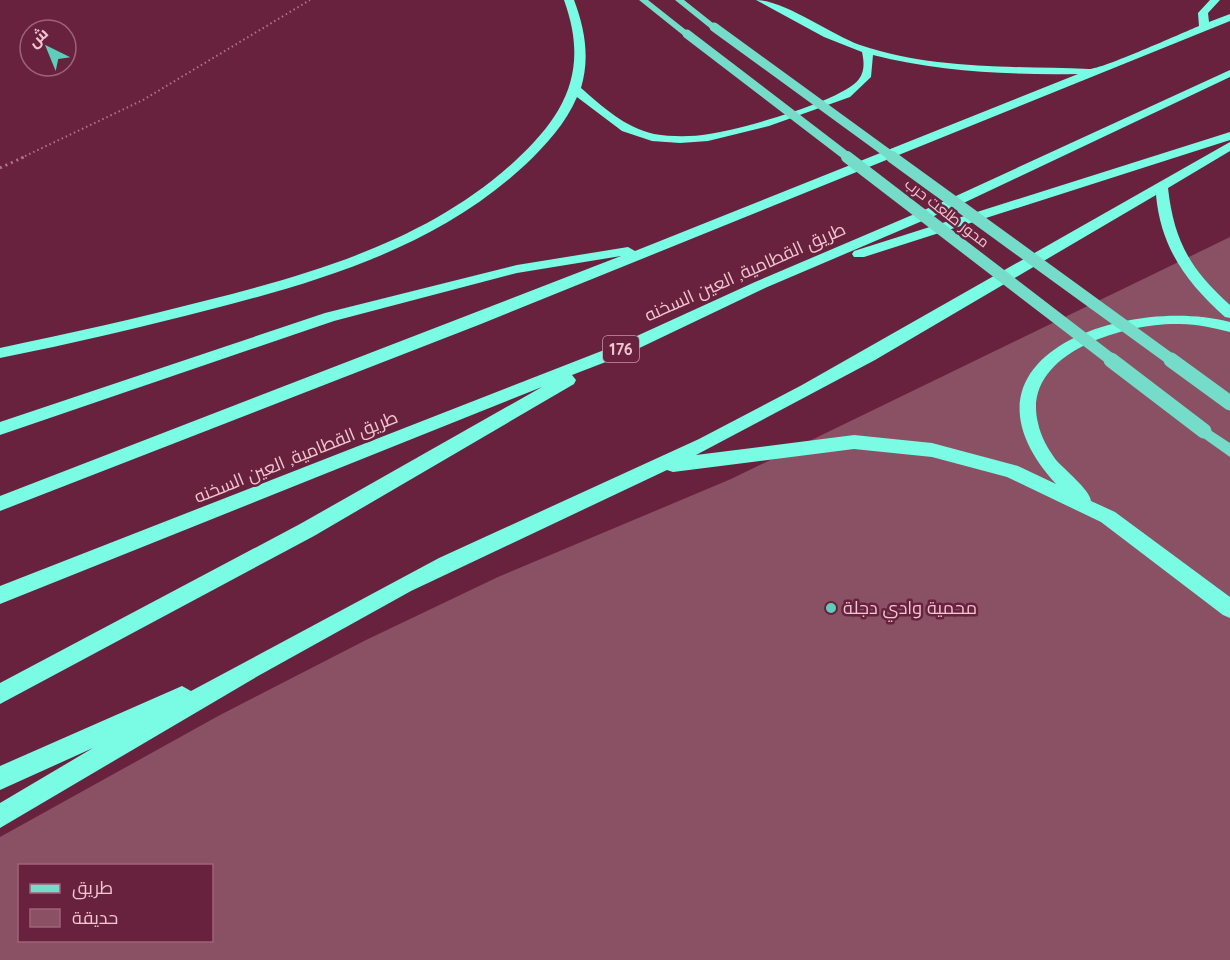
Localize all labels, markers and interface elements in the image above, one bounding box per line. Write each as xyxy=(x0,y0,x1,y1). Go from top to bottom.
north arrow xyxy=(18,18,78,78)
text: ش xyxy=(23,23,52,51)
street label: محور طلعت حرب xyxy=(901,174,993,251)
street label: طريق القطامية, العين السخنه xyxy=(641,217,849,327)
road number: 176 xyxy=(603,336,639,362)
street label: طريق القطامية, العين السخنه xyxy=(191,405,401,509)
place label: محمية وادي دجلة xyxy=(843,596,977,622)
marker: محمية وادي دجلة xyxy=(824,601,838,615)
legend xyxy=(18,864,213,942)
text: طريق xyxy=(72,876,113,900)
text: حديقة xyxy=(72,906,118,929)

